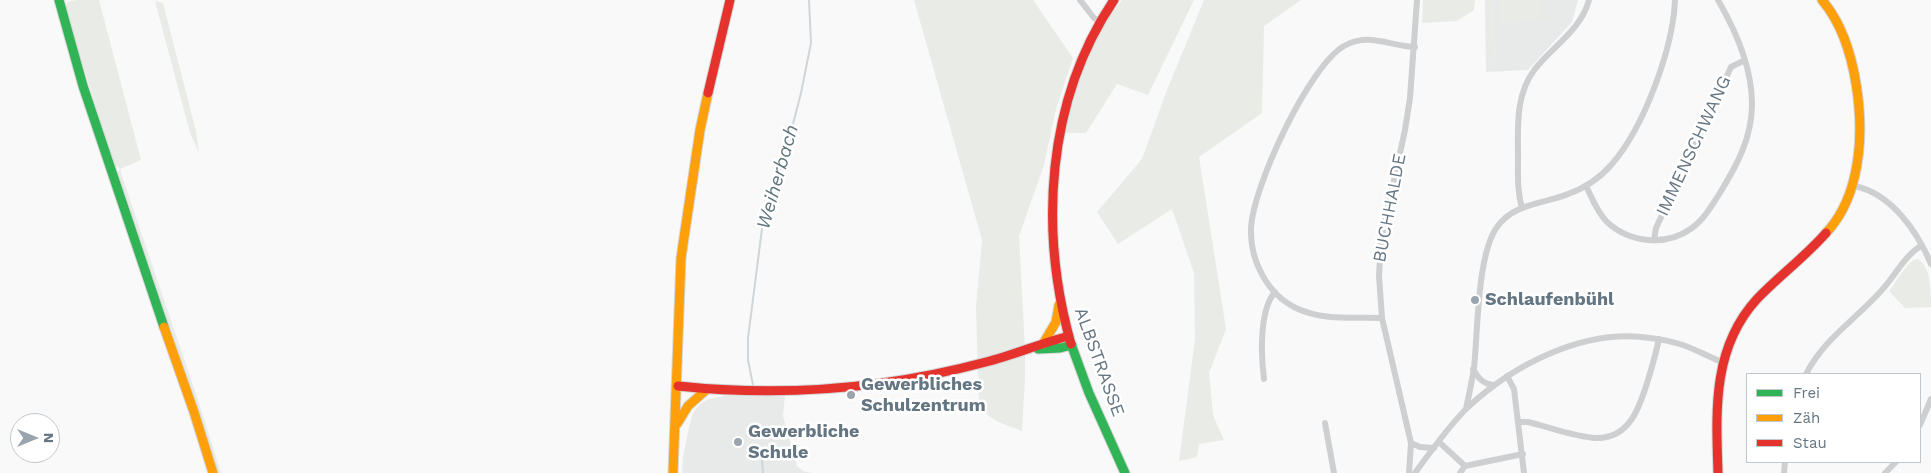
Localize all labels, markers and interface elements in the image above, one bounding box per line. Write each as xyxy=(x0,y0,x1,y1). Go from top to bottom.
street label: IMMENSCHWANG xyxy=(1652,72,1736,220)
water label: Weiherbach xyxy=(752,122,804,232)
street label: BUCHHALDE xyxy=(1369,152,1411,264)
place label: Schlaufenbühl xyxy=(1485,289,1614,311)
marker: Schlaufenbühl xyxy=(1469,294,1481,306)
street label: ALBSTRASSE xyxy=(1069,304,1129,420)
legend xyxy=(1746,373,1921,463)
place label: Gewerbliches Schulzentrum xyxy=(861,374,986,416)
text: Frei xyxy=(1793,384,1820,402)
marker: Gewerbliches Schulzentrum xyxy=(845,389,857,401)
text: Zäh xyxy=(1793,409,1820,427)
north arrow xyxy=(10,413,60,463)
place label: Gewerbliche Schule xyxy=(748,421,860,464)
text: N xyxy=(41,433,57,443)
text: Stau xyxy=(1793,434,1827,452)
marker: Gewerbliche Schule xyxy=(732,436,744,448)

